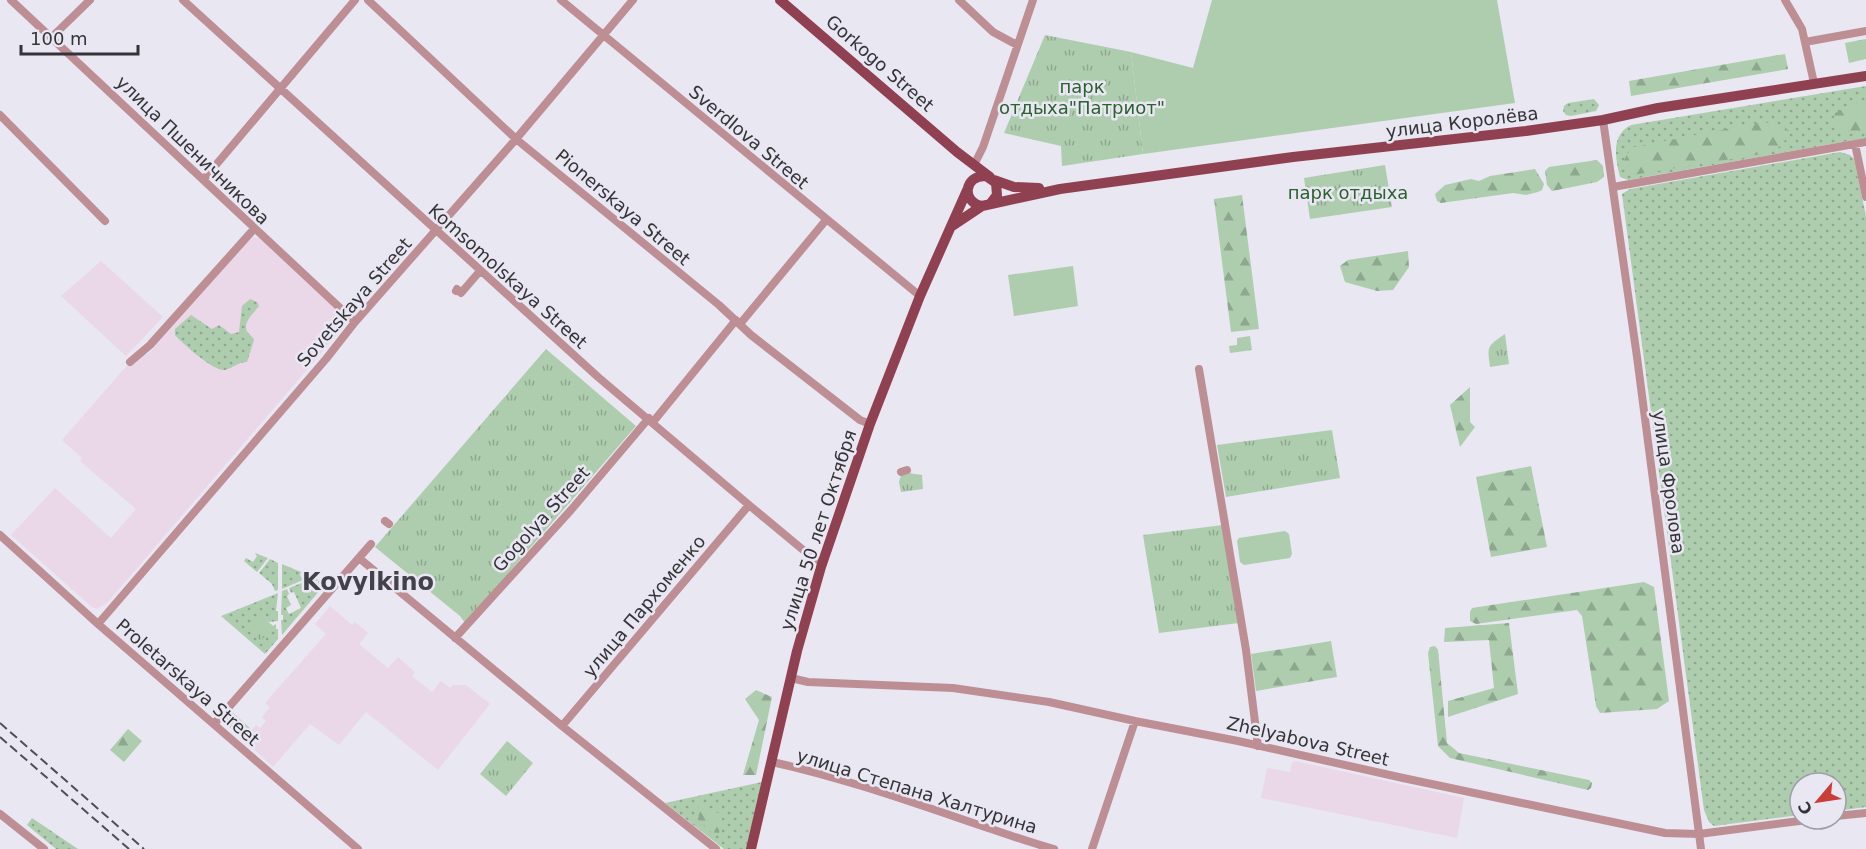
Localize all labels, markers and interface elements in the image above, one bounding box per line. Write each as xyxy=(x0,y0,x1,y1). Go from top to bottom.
street label: Gorkogo Street xyxy=(822,10,938,116)
scale bar xyxy=(21,18,138,56)
text: 100 m xyxy=(30,28,88,49)
street label: улица Пшеничникова xyxy=(112,71,274,229)
park label: парк отдыха"Патриот" xyxy=(999,76,1165,118)
street label: Sverdlova Street xyxy=(685,81,813,193)
street label: улица Королёва xyxy=(1385,102,1539,142)
street label: Pionerskaya Street xyxy=(552,145,694,269)
park label: парк отдыха xyxy=(1288,182,1408,203)
street label: Komsomolskaya Street xyxy=(424,199,592,353)
street label: Sovetskaya Street xyxy=(292,233,416,371)
street label: улица Фролова xyxy=(1649,409,1689,555)
street label: улица 50 лет Октября xyxy=(776,427,860,633)
street label: Gogolya Street xyxy=(488,462,594,576)
street label: улица Пархоменко xyxy=(578,531,710,681)
district label: Kovylkino xyxy=(302,568,434,596)
street label: Proletarskaya Street xyxy=(112,614,264,750)
street label: Zhelyabova Street xyxy=(1225,712,1391,770)
street label: улица Степана Халтурина xyxy=(794,744,1040,838)
north arrow xyxy=(1788,771,1848,831)
text: С xyxy=(1794,798,1816,818)

